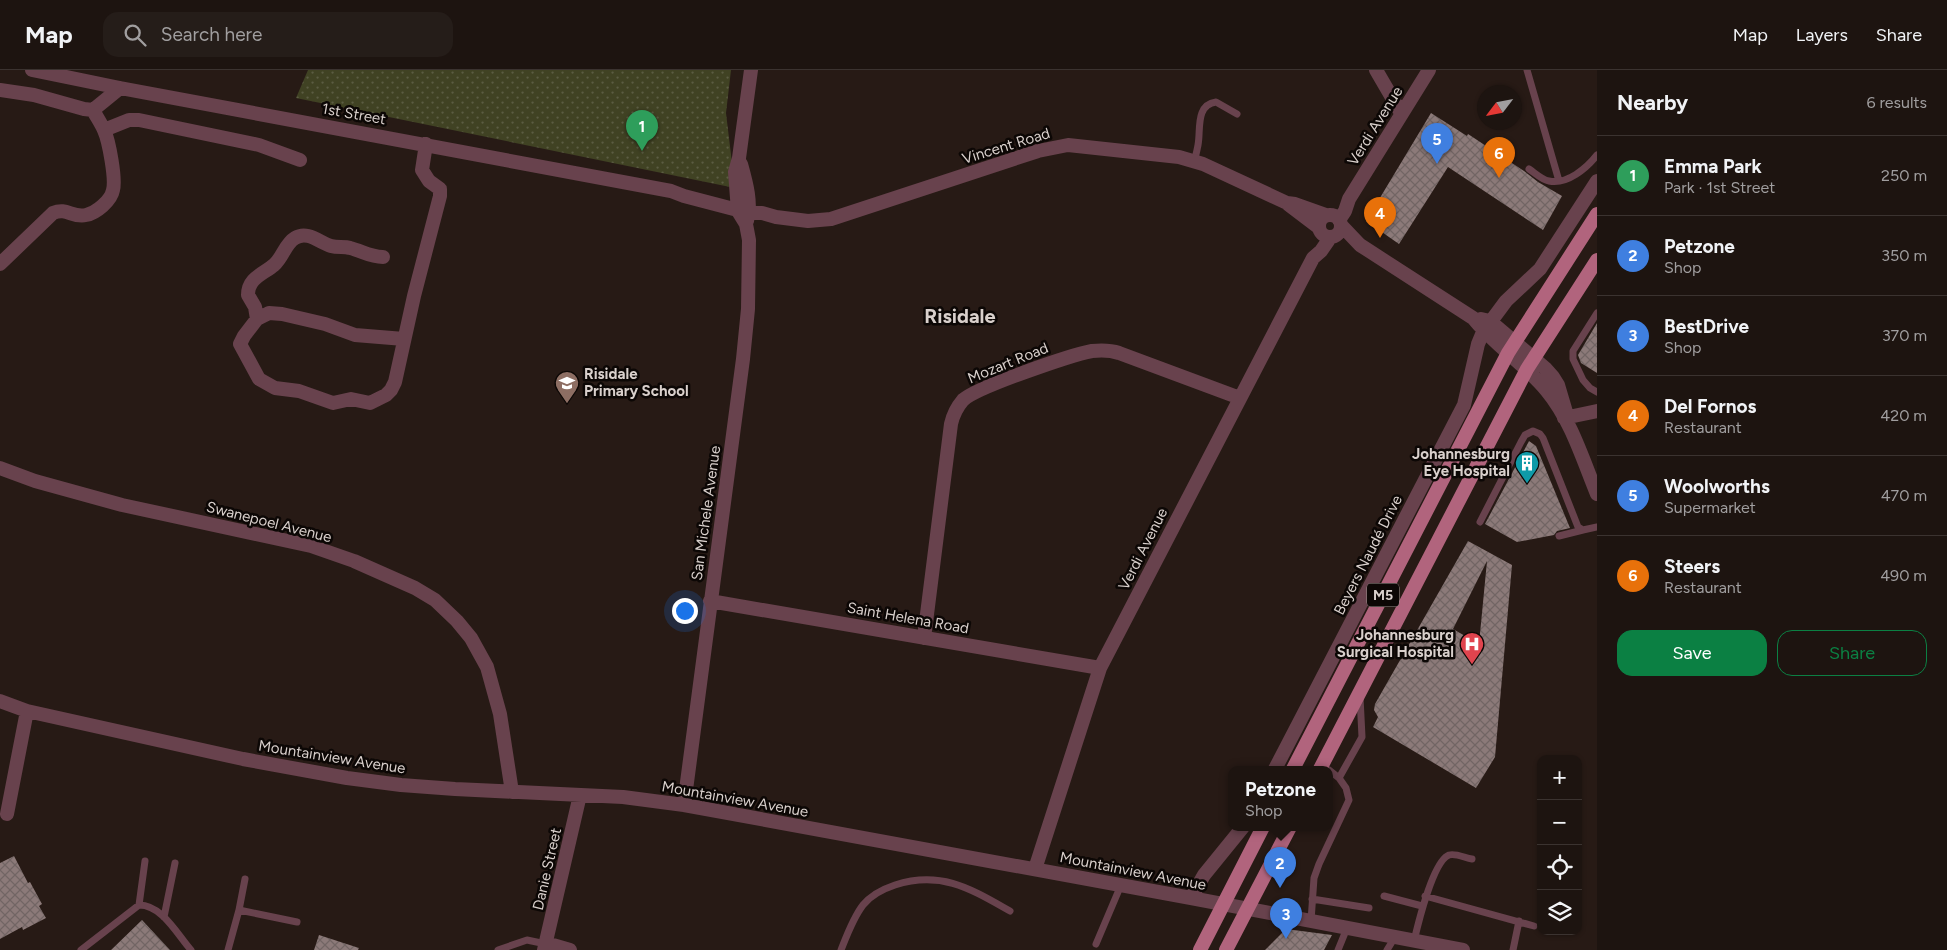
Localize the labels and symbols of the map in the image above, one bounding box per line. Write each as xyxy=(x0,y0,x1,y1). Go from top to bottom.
street label: Verdi Avenue xyxy=(1344,83,1406,169)
north arrow xyxy=(1477,85,1522,130)
street label: 1st Street xyxy=(321,100,388,129)
pin: 1 xyxy=(626,110,658,151)
pin: 5 xyxy=(1421,123,1453,164)
street label: Vincent Road xyxy=(960,124,1052,168)
pin: 6 xyxy=(1483,137,1515,178)
pin: 4 xyxy=(1364,197,1396,238)
district label: Risidale xyxy=(924,304,996,328)
street label: Mozart Road xyxy=(965,339,1051,387)
place label: Risidale Primary School xyxy=(584,365,689,400)
school or university icon: Risidale Primary School xyxy=(554,370,580,404)
street label: San Michele Avenue xyxy=(688,445,724,581)
place label: Johannesburg Eye Hospital xyxy=(1412,445,1510,480)
building icon: Johannesburg Eye Hospital xyxy=(1514,450,1540,484)
street label: Beyers Naudé Drive xyxy=(1330,492,1406,618)
street label: Swanepoel Avenue xyxy=(204,498,334,546)
street label: Verdi Avenue xyxy=(1115,505,1171,593)
road number: M5 xyxy=(1367,584,1399,606)
your location xyxy=(672,598,698,624)
street label: Saint Helena Road xyxy=(846,598,970,638)
place label: Johannesburg Surgical Hospital xyxy=(1337,626,1454,661)
hospital icon: Johannesburg Surgical Hospital xyxy=(1459,631,1485,665)
street label: Mountainview Avenue xyxy=(257,736,407,778)
street label: Mountainview Avenue xyxy=(660,777,810,821)
street label: Danie Street xyxy=(529,826,565,912)
pin: 2 xyxy=(1264,847,1296,888)
street label: Mountainview Avenue xyxy=(1058,848,1208,894)
pin: 3 xyxy=(1270,898,1302,939)

